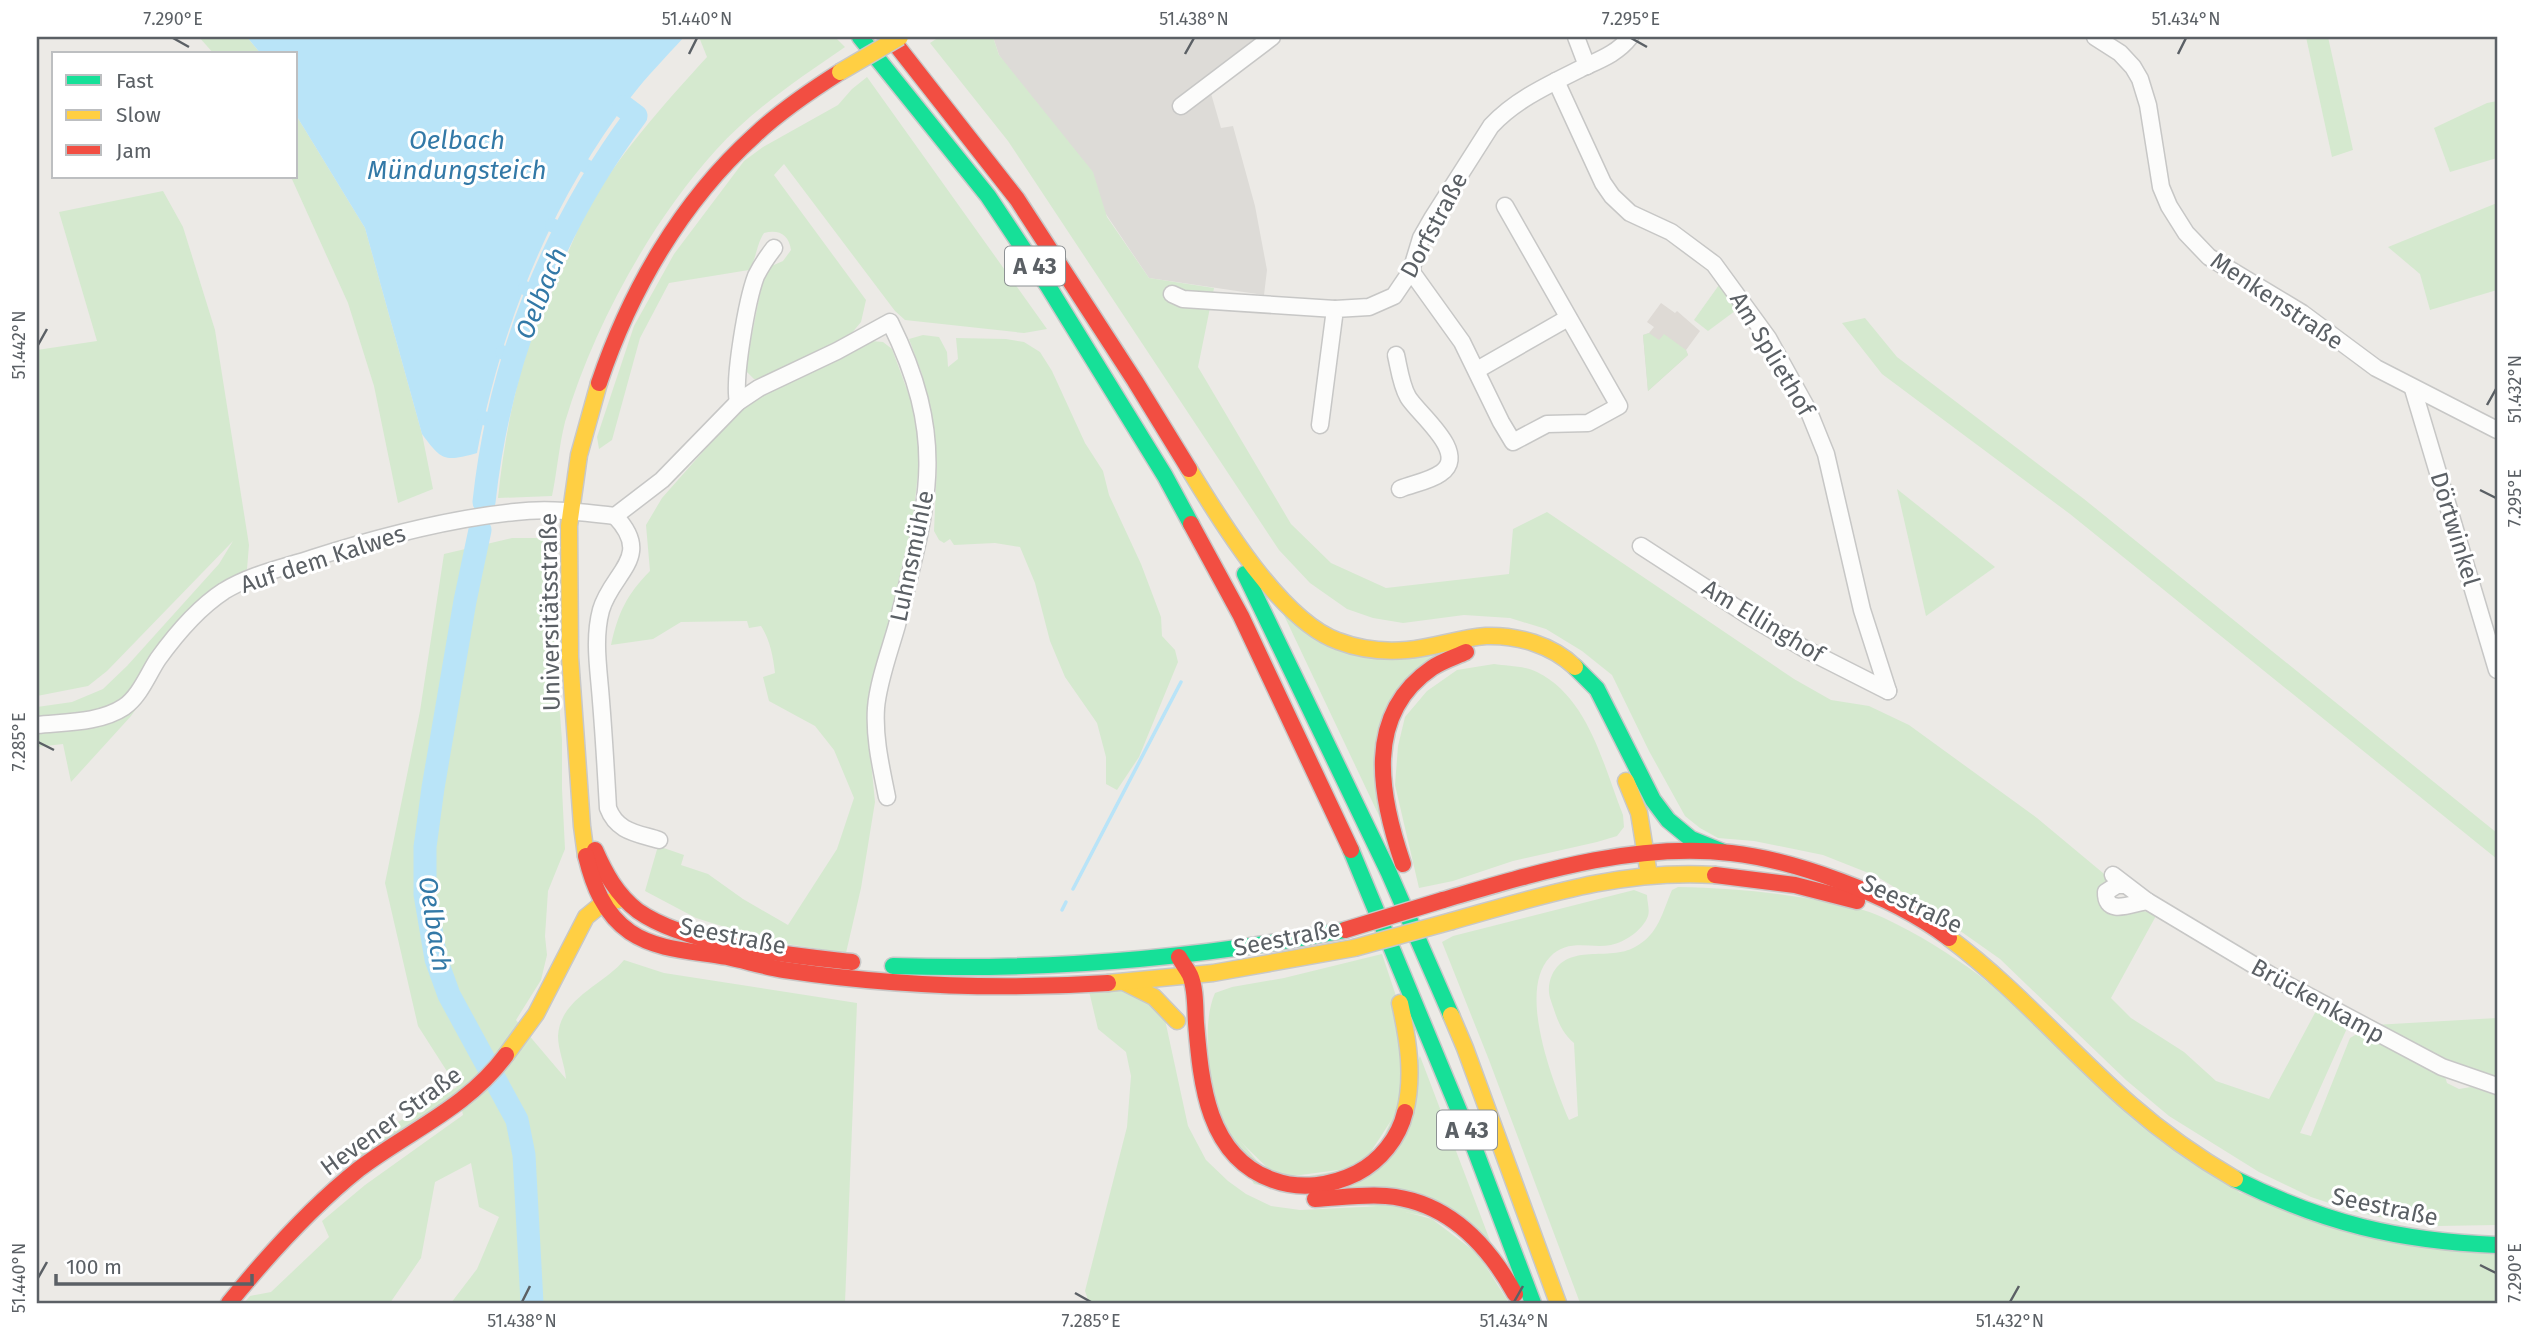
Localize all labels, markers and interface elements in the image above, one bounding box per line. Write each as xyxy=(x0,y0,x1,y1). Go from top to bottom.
text: 7.290°E xyxy=(143,8,203,30)
text: 51.440°N xyxy=(662,8,732,30)
text: 51.438°N xyxy=(1159,8,1229,30)
text: 7.295°E xyxy=(1602,8,1660,30)
text: 51.434°N xyxy=(2151,8,2221,30)
legend xyxy=(52,52,298,178)
text: Fast xyxy=(116,68,154,94)
text: Slow xyxy=(116,102,161,128)
water label: Oelbach Mündungsteich xyxy=(367,125,547,186)
text: Jam xyxy=(116,138,152,164)
street label: Dorfstraße xyxy=(1395,168,1473,282)
water label: Oelbach xyxy=(509,243,574,343)
road number: A 43 xyxy=(1005,246,1065,286)
street label: Menkenstraße xyxy=(2205,246,2349,356)
street label: Am Spliethof xyxy=(1724,287,1821,423)
text: 51.442°N xyxy=(8,310,30,380)
text: 51.432°N xyxy=(2504,355,2526,423)
street label: Dörtwinkel xyxy=(2424,469,2486,589)
text: 7.295°E xyxy=(2504,469,2526,527)
street label: Luhnsmühle xyxy=(884,488,940,624)
street label: Universitätsstraße xyxy=(534,513,566,711)
street label: Auf dem Kalwes xyxy=(237,519,409,599)
street label: Am Ellinghof xyxy=(1697,574,1831,669)
text: 7.285°E xyxy=(8,712,30,772)
street label: Seestraße xyxy=(1857,869,1967,939)
water label: Oelbach xyxy=(412,874,457,974)
street label: Seestraße xyxy=(677,912,789,960)
street label: Seestraße xyxy=(1231,914,1343,962)
street label: Brückenkamp xyxy=(2246,953,2390,1049)
street label: Hevener Straße xyxy=(315,1060,467,1182)
road number: A 43 xyxy=(1437,1110,1497,1149)
street label: Seestraße xyxy=(2329,1182,2441,1232)
scale bar xyxy=(56,1242,252,1286)
text: 51.440°N xyxy=(8,1243,30,1313)
text: 7.290°E xyxy=(2504,1243,2526,1303)
text: 100 m xyxy=(66,1254,122,1280)
text: 51.438°N xyxy=(487,1310,557,1332)
text: 7.285°E xyxy=(1061,1310,1121,1332)
text: 51.434°N xyxy=(1479,1310,1549,1332)
text: 51.432°N xyxy=(1976,1310,2044,1332)

